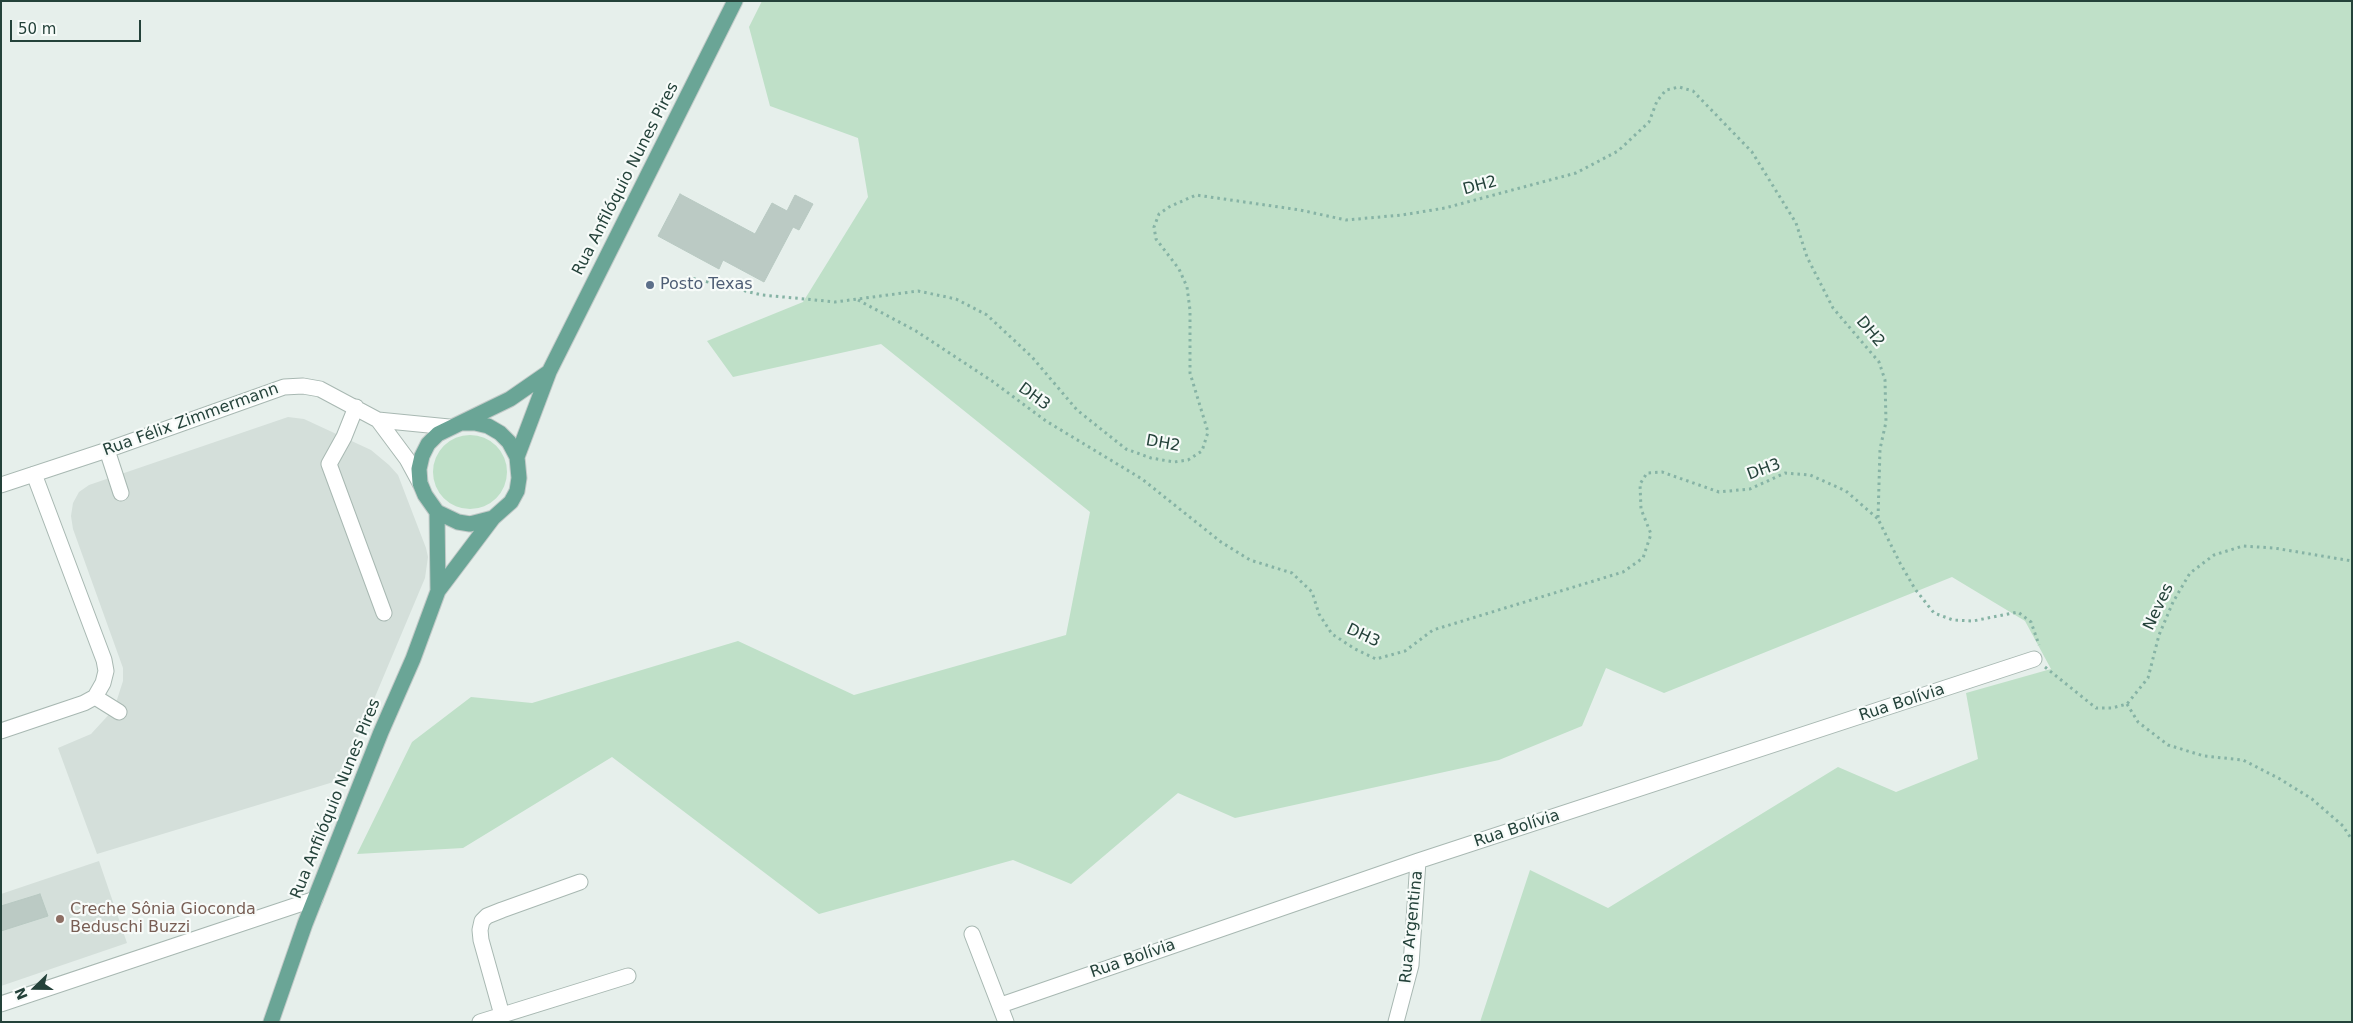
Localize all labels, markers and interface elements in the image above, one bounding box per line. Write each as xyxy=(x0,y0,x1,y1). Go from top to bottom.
scale bar xyxy=(12,10,144,42)
text: 50 m xyxy=(18,20,56,38)
street label: Rua Anfilóquio Nunes Pires xyxy=(569,79,683,279)
street label: DH2 xyxy=(1461,172,1499,200)
place label: Posto Texas xyxy=(660,275,753,295)
marker: Posto Texas xyxy=(644,279,656,291)
street label: DH2 xyxy=(1852,313,1888,351)
street label: Rua Félix Zimmermann xyxy=(101,379,281,461)
street label: DH3 xyxy=(1014,379,1054,415)
street label: DH2 xyxy=(1144,432,1182,456)
street label: DH3 xyxy=(1744,455,1784,485)
street label: Neves xyxy=(2140,581,2178,633)
street label: DH3 xyxy=(1343,620,1383,652)
street label: Rua Bolívia xyxy=(1857,680,1947,726)
street label: Rua Anfilóquio Nunes Pires xyxy=(287,696,385,902)
street label: Rua Bolívia xyxy=(1472,806,1562,852)
street label: Rua Argentina xyxy=(1397,870,1427,984)
place label: Creche Sônia Gioconda Beduschi Buzzi xyxy=(70,900,256,938)
marker: Creche Sônia Gioconda Beduschi Buzzi xyxy=(54,913,66,925)
street label: Rua Bolívia xyxy=(1088,935,1178,983)
north arrow xyxy=(10,963,60,1013)
text: N xyxy=(11,985,31,1002)

